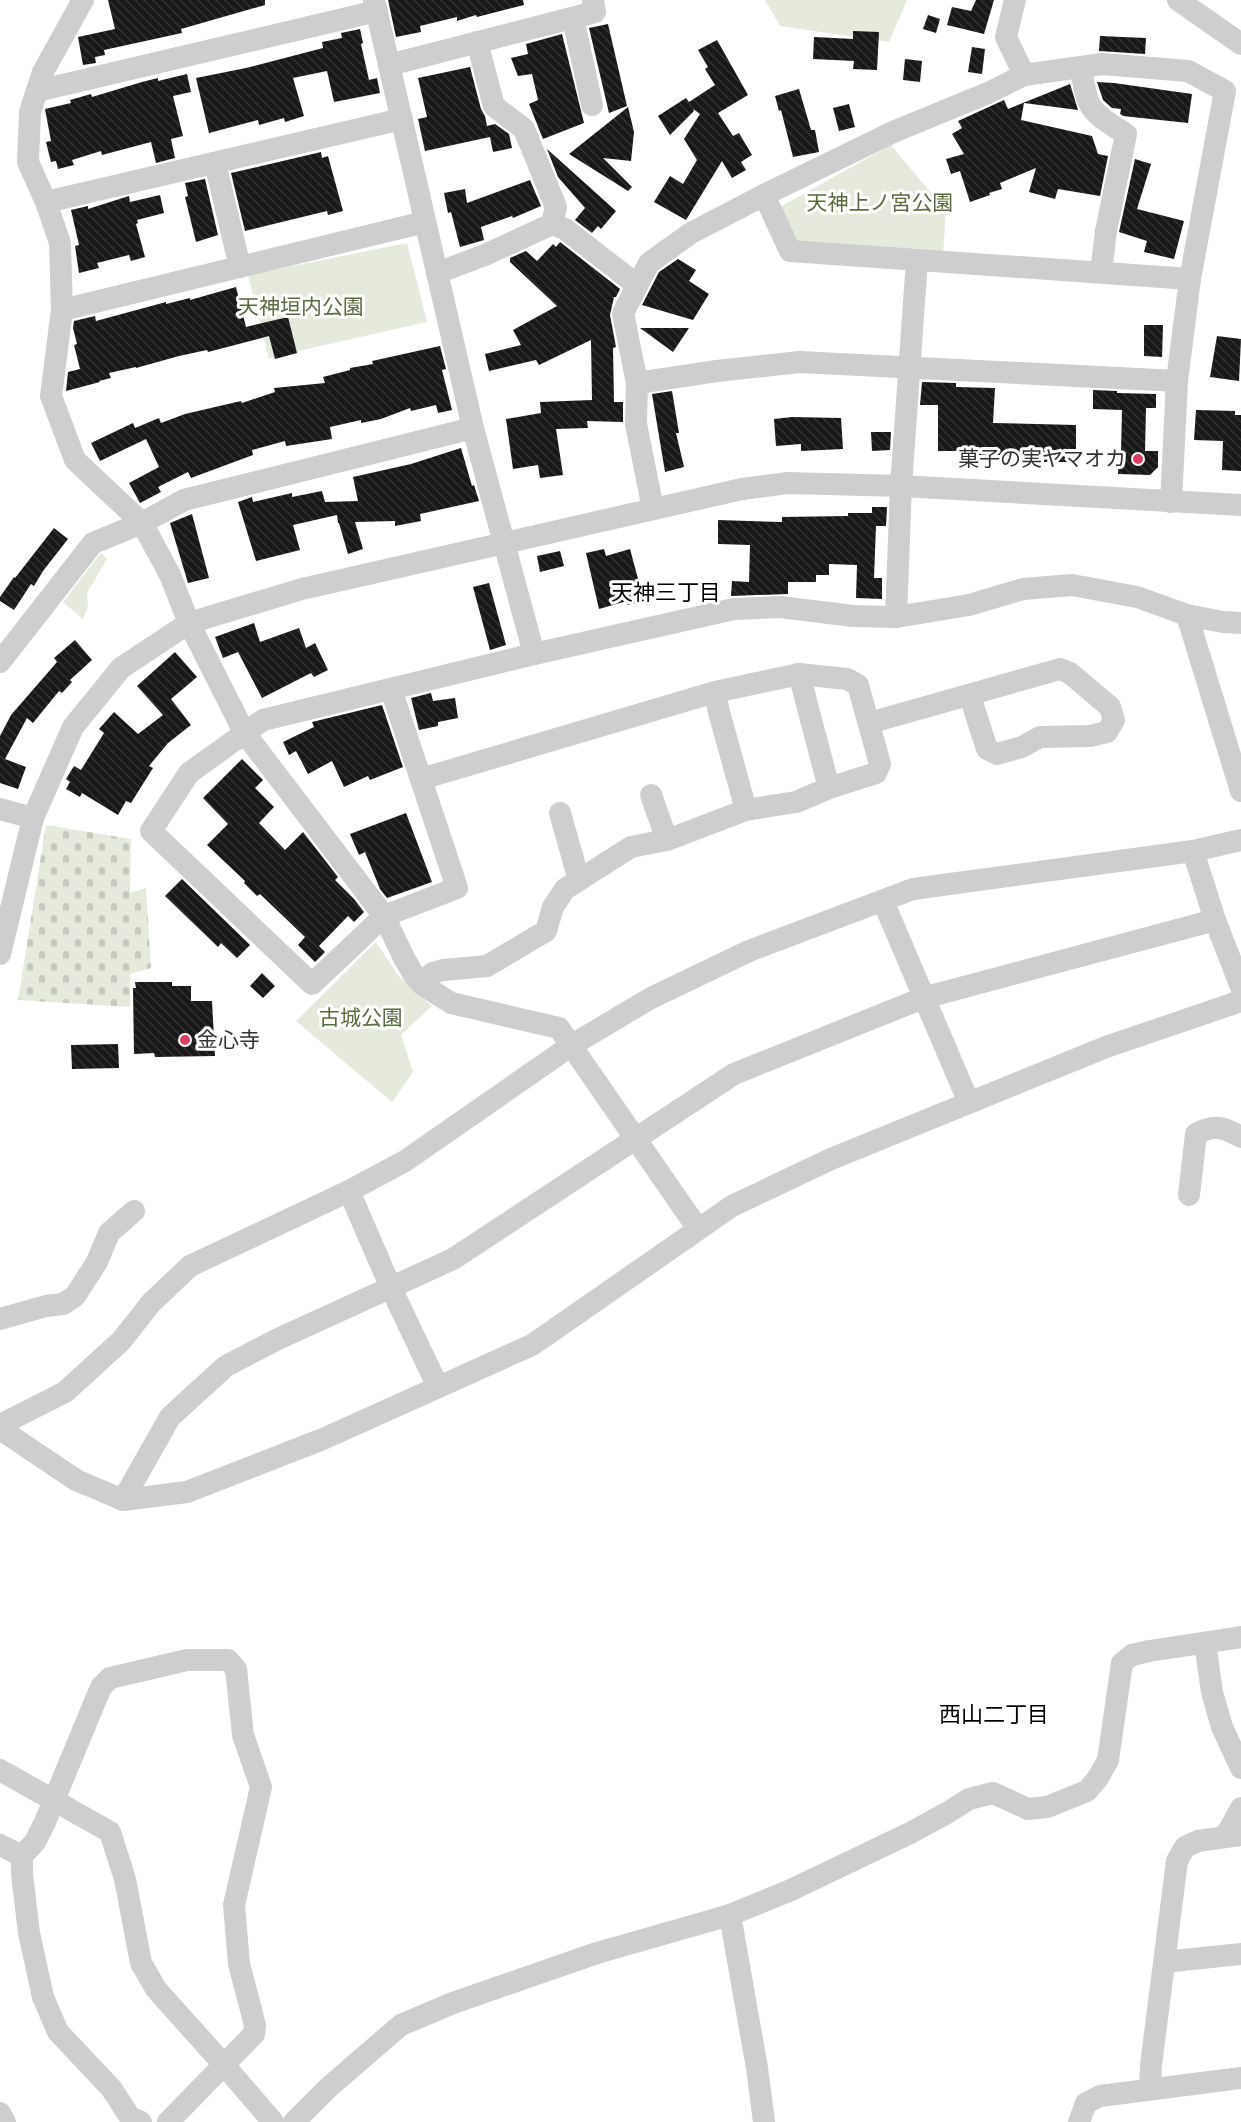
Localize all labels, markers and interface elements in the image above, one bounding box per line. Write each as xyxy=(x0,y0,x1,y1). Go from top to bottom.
park label: 天神上ノ宮公園 xyxy=(807,191,954,216)
park label: 天神垣内公園 xyxy=(238,295,364,320)
place label: 菓子の実ヤマオカ xyxy=(958,447,1126,472)
marker: 菓子の実ヤマオカ xyxy=(1131,452,1145,466)
district label: 天神三丁目 xyxy=(611,580,721,606)
park label: 古城公園 xyxy=(319,1006,403,1031)
place label: 金心寺 xyxy=(197,1028,260,1053)
marker: 金心寺 xyxy=(178,1033,192,1047)
district label: 西山二丁目 xyxy=(939,1702,1049,1728)

